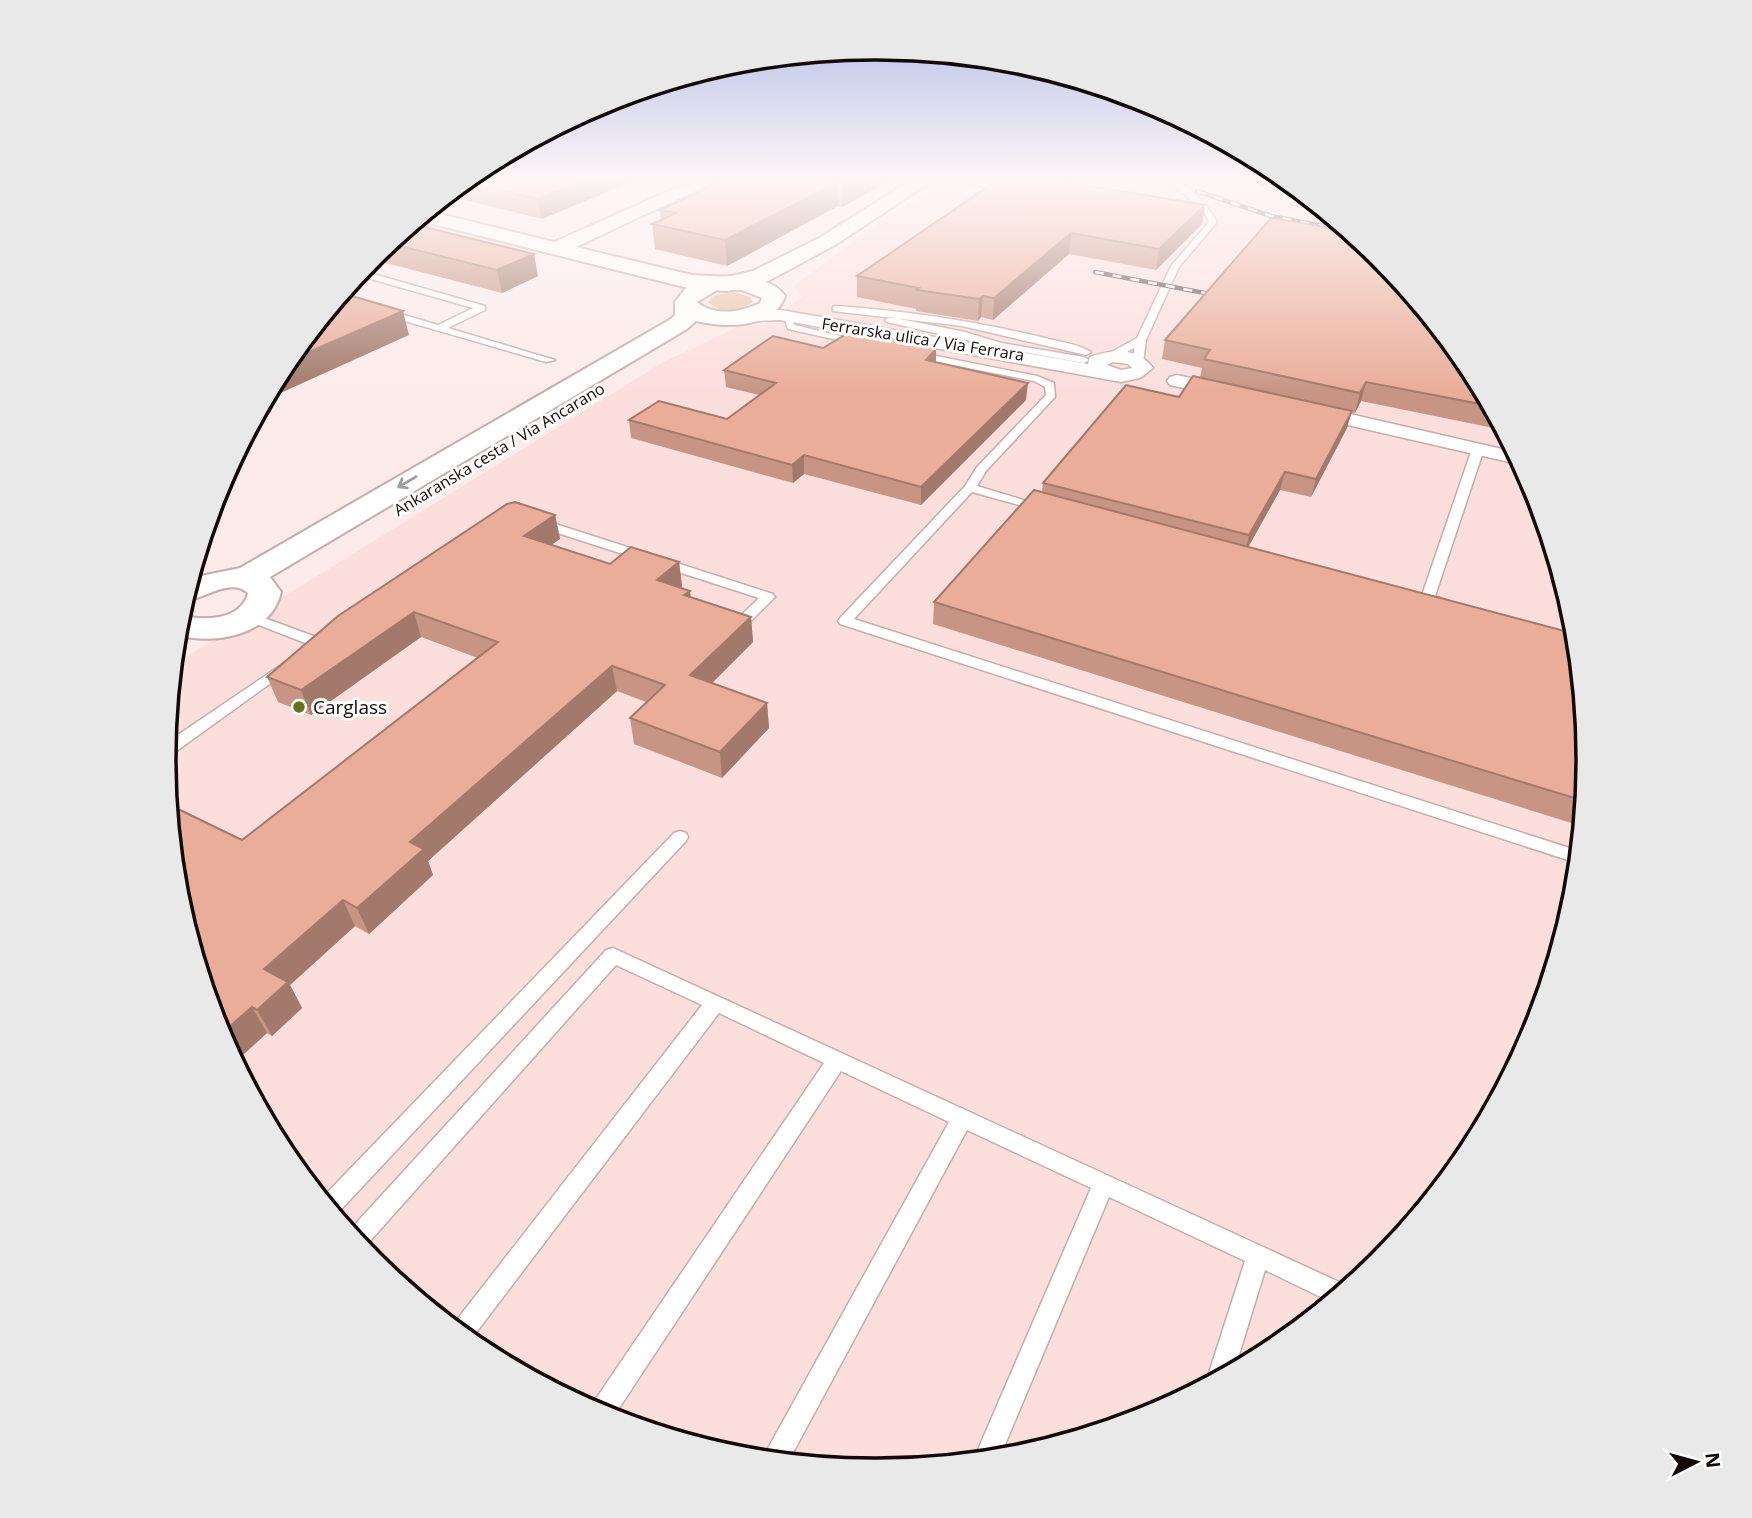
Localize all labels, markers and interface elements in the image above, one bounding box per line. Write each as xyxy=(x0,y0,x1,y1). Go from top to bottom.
street label: Ferrarska ulica / Via Ferrara xyxy=(820,312,1026,366)
street label: Ankaranska cesta / Via Ancarano xyxy=(389,377,609,521)
one-way arrow xyxy=(398,476,418,490)
place label: Carglass xyxy=(313,694,387,720)
marker: Carglass xyxy=(291,699,307,715)
north arrow xyxy=(1661,1427,1731,1497)
text: N xyxy=(1699,1451,1727,1469)

